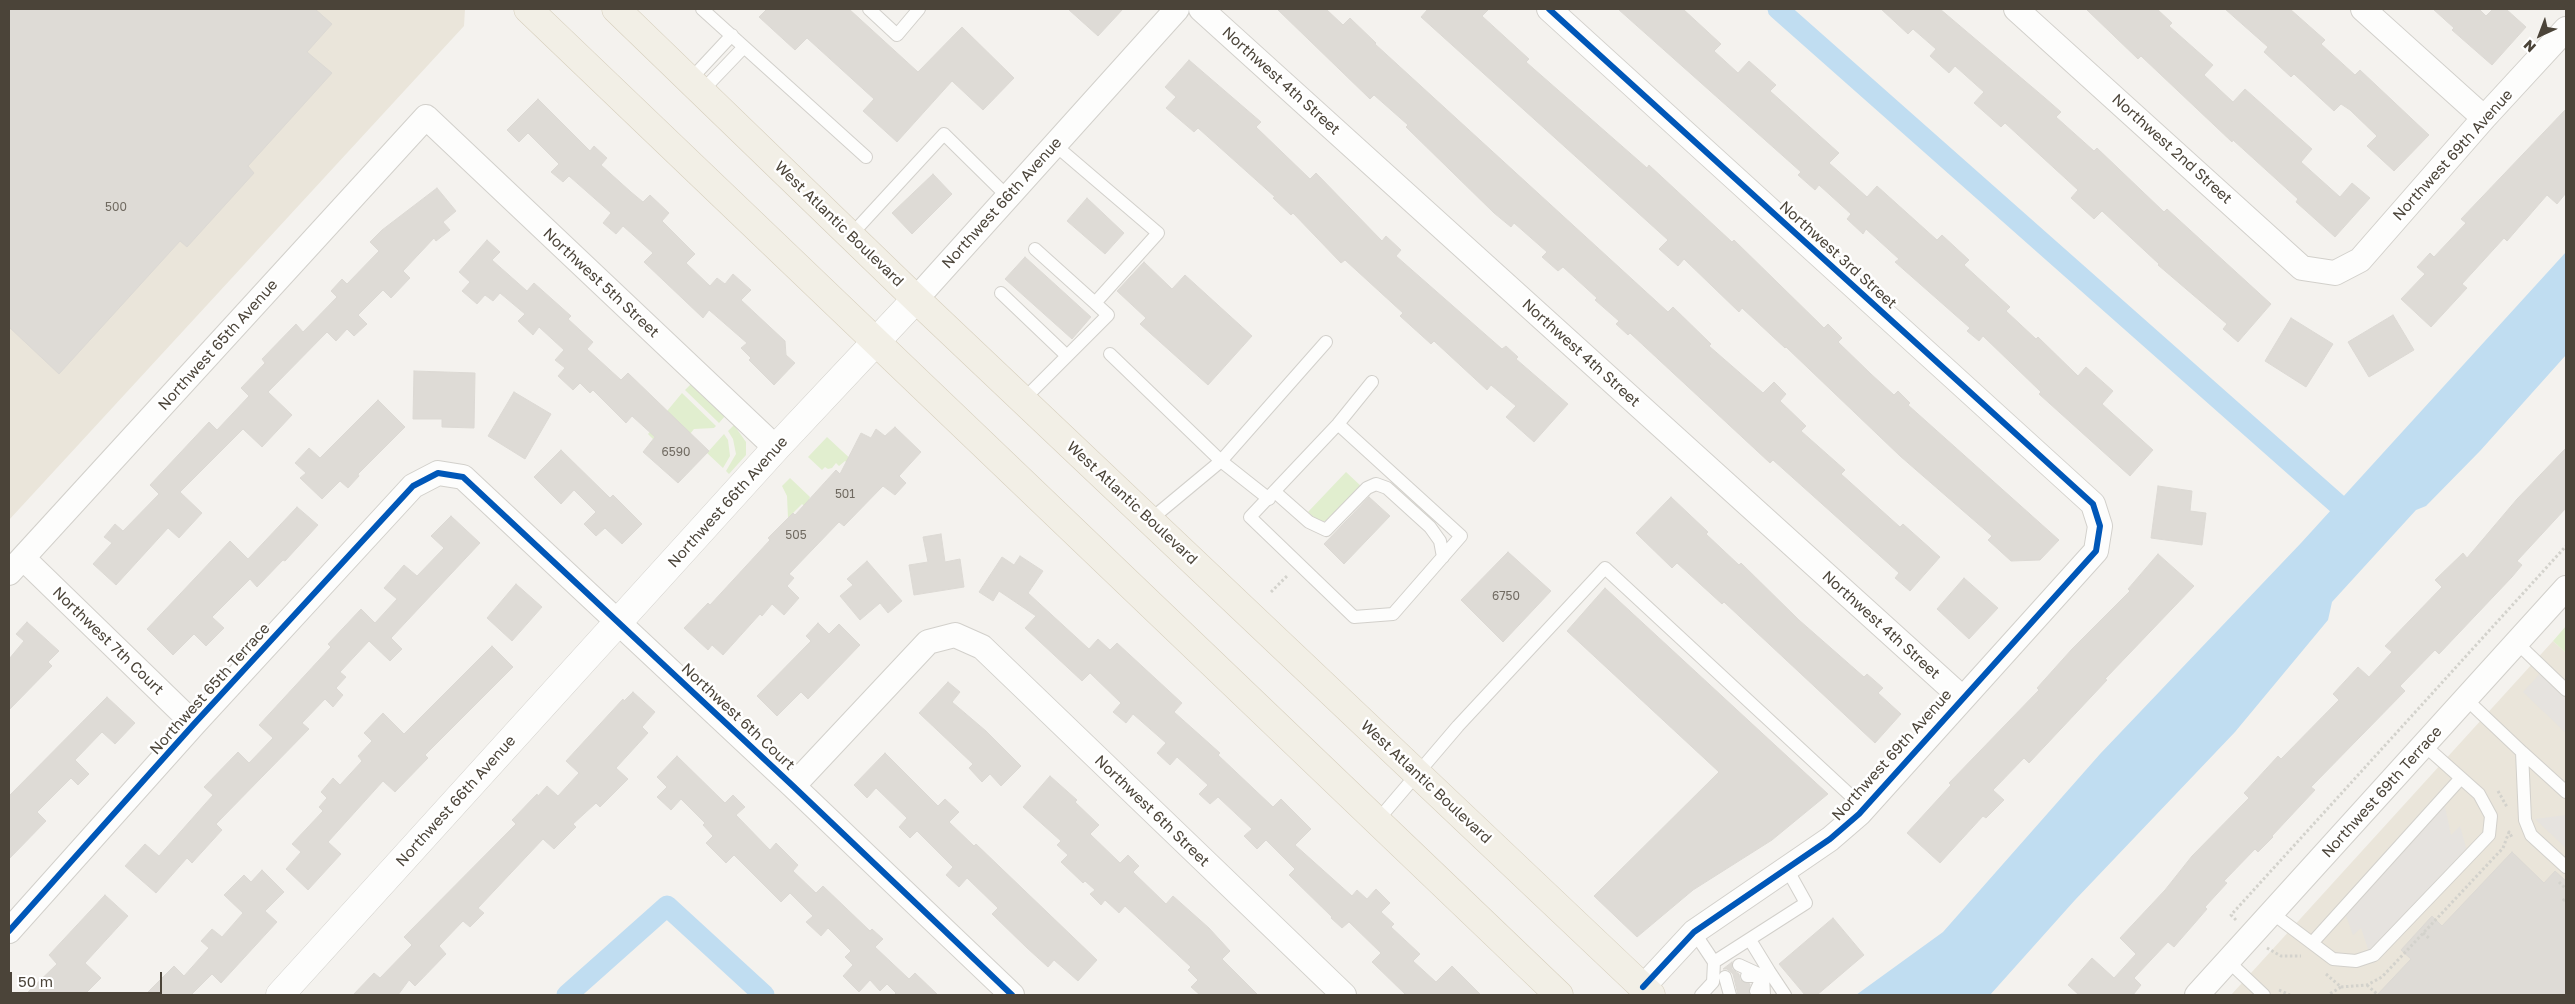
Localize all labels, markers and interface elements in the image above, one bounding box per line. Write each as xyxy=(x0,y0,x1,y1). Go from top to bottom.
north arrow xyxy=(2515,10,2565,60)
street label: Northwest 4th Street xyxy=(1218,23,1344,139)
text: N xyxy=(2520,36,2539,56)
street label: Northwest 69th Avenue xyxy=(2389,86,2517,224)
street label: Northwest 2nd Street xyxy=(2108,90,2236,208)
street label: Northwest 66th Avenue xyxy=(938,134,1066,272)
street label: West Atlantic Boulevard xyxy=(771,158,907,290)
street label: Northwest 3rd Street xyxy=(1776,197,1900,313)
house number: 500 xyxy=(105,200,127,214)
street label: Northwest 5th Street xyxy=(539,225,663,341)
street label: Northwest 65th Avenue xyxy=(155,276,281,414)
street label: Northwest 4th Street xyxy=(1518,295,1644,411)
street label: Northwest 66th Avenue xyxy=(664,433,792,571)
street label: West Atlantic Boulevard xyxy=(1063,438,1201,568)
house number: 6590 xyxy=(662,445,690,459)
house number: 501 xyxy=(835,487,855,501)
house number: 505 xyxy=(785,528,807,542)
street label: Northwest 4th Street xyxy=(1818,567,1944,683)
street label: Northwest 7th Court xyxy=(49,583,167,699)
house number: 6750 xyxy=(1492,589,1520,603)
street label: Northwest 65th Terrace xyxy=(146,620,274,758)
street label: Northwest 6th Court xyxy=(678,660,798,774)
street label: Northwest 69th Avenue xyxy=(1828,686,1956,824)
street label: West Atlantic Boulevard xyxy=(1357,717,1495,847)
street label: Northwest 69th Terrace xyxy=(2318,723,2446,861)
street label: Northwest 66th Avenue xyxy=(392,732,520,870)
street label: Northwest 6th Street xyxy=(1091,752,1213,870)
scale bar xyxy=(12,962,165,994)
text: 50 m xyxy=(18,972,53,990)

